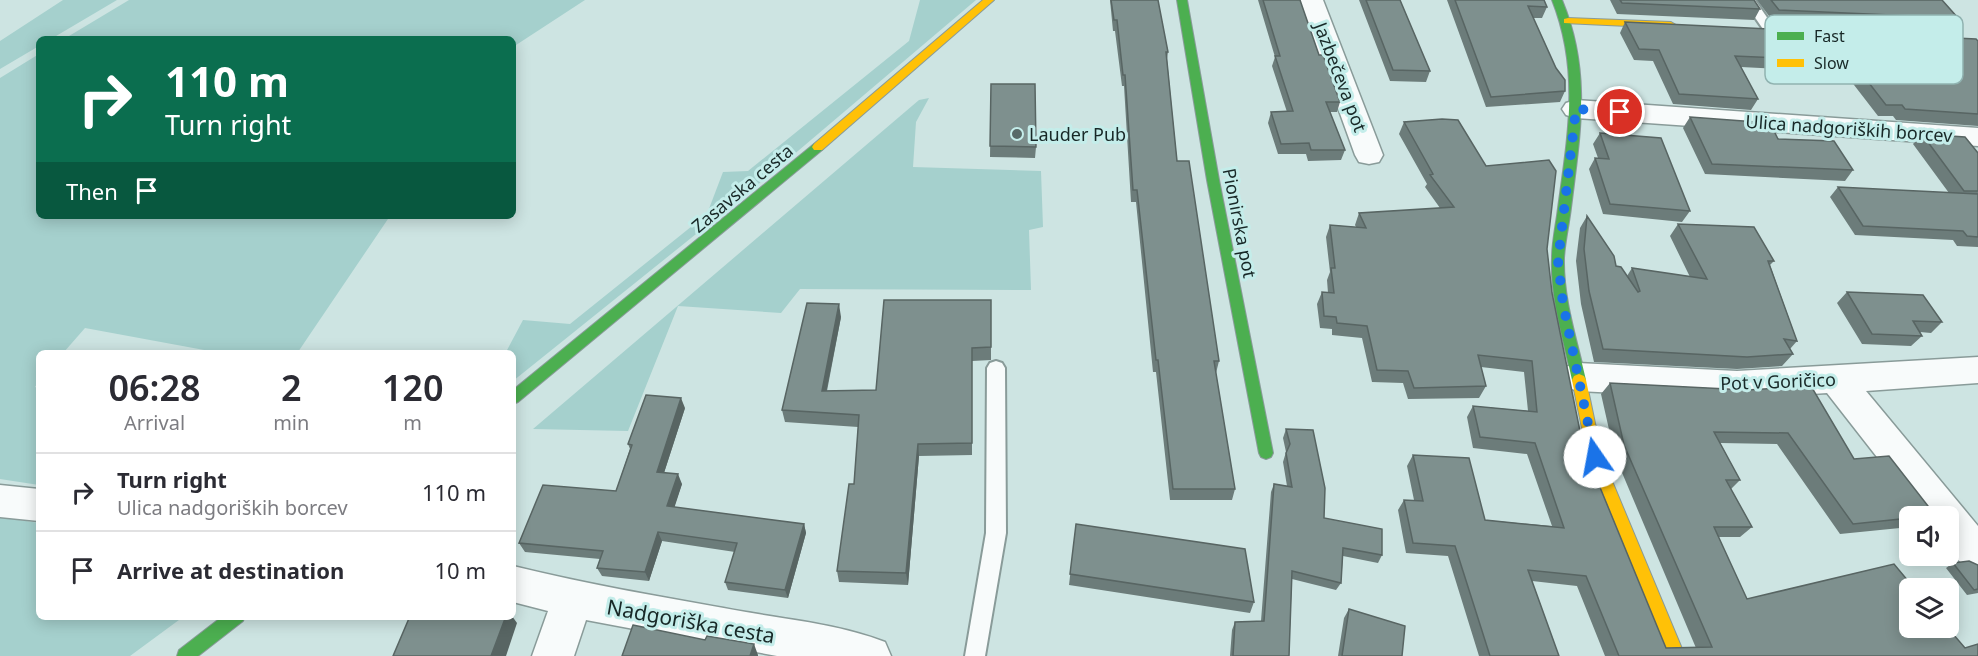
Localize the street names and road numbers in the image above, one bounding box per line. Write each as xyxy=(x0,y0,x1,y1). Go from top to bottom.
street label: Jazbečeva pot xyxy=(1308,17,1373,136)
street label: Ulica nadgoriških borcev xyxy=(1745,109,1954,147)
street label: Zasavska cesta xyxy=(686,139,798,237)
street label: Pionirska pot xyxy=(1218,166,1262,280)
street label: Pot v Goričico xyxy=(1720,367,1836,395)
street label: Nadgoriška cesta xyxy=(605,592,777,650)

